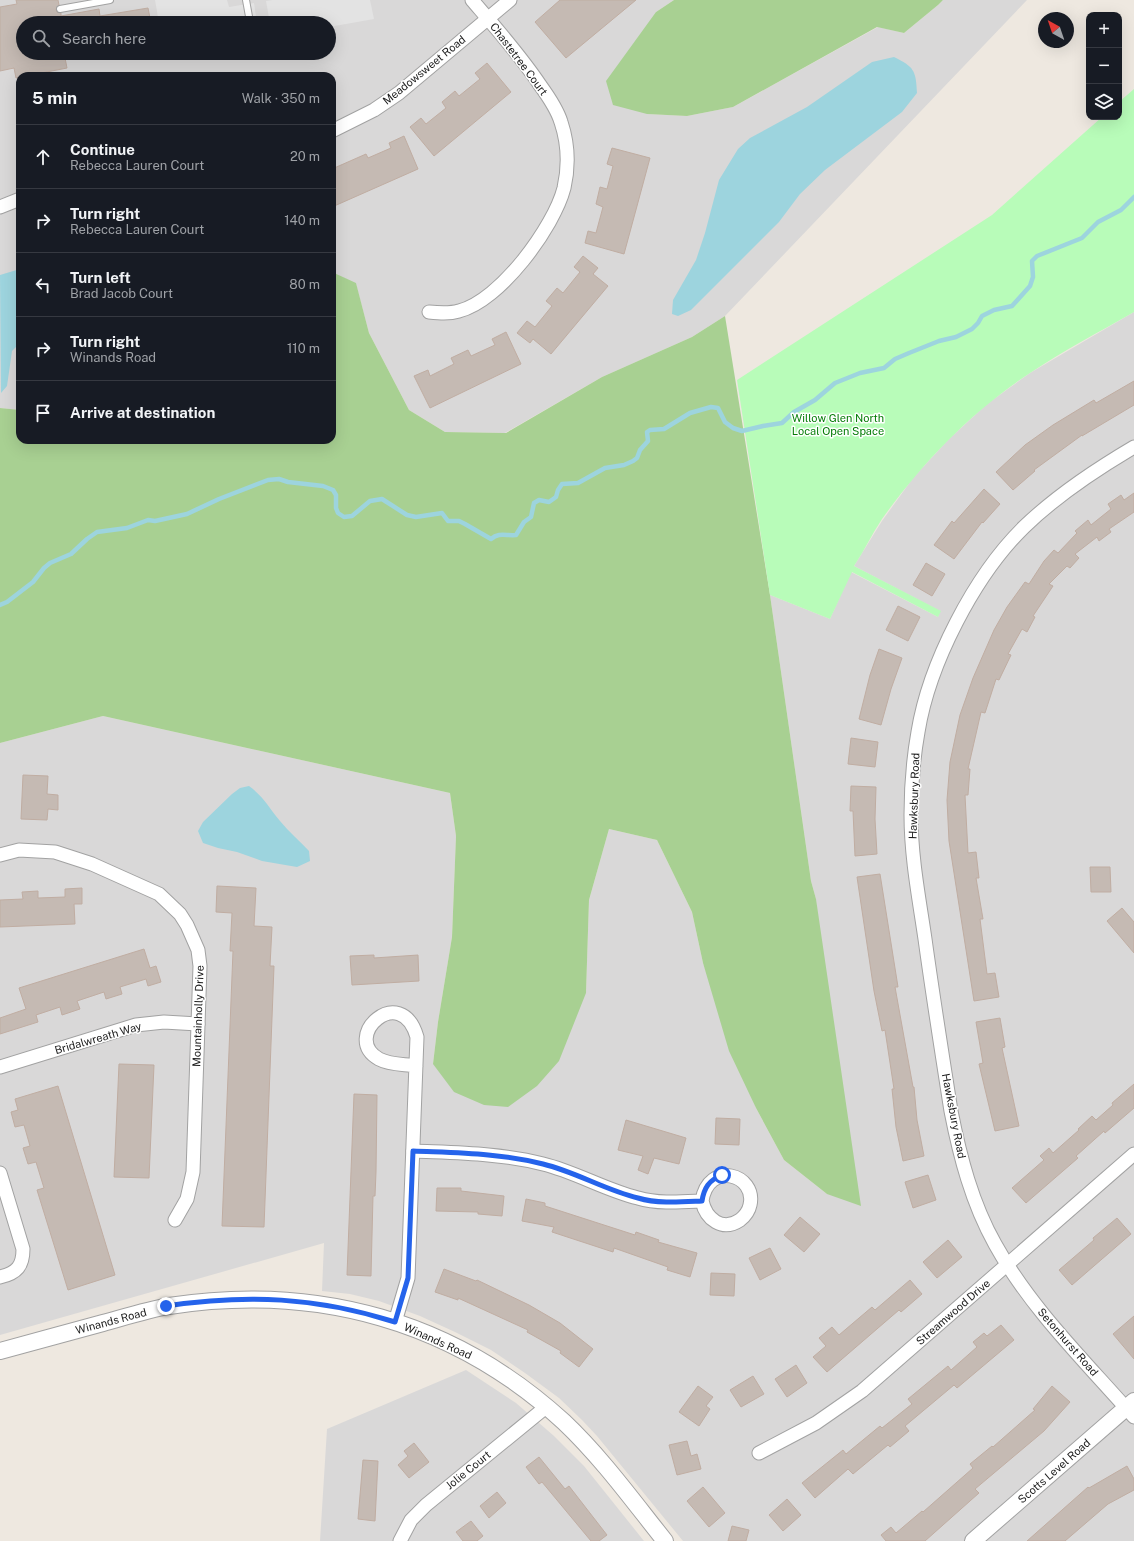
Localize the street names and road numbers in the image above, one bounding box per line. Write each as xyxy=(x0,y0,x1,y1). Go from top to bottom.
street label: Chastetree Court xyxy=(488,20,550,98)
street label: Meadowsweet Road xyxy=(380,33,468,107)
street label: Hawksbury Road xyxy=(906,753,922,839)
street label: Mountainholly Drive xyxy=(190,965,206,1067)
street label: Bridalwreath Way xyxy=(53,1020,143,1056)
street label: Hawksbury Road xyxy=(940,1072,968,1160)
street label: Streamwood Drive xyxy=(914,1277,992,1347)
street label: Winands Road xyxy=(74,1306,148,1336)
street label: Setonhurst Road xyxy=(1035,1306,1101,1378)
street label: Winands Road xyxy=(402,1321,474,1361)
street label: Scotts Level Road xyxy=(1016,1436,1092,1506)
street label: Jolie Court xyxy=(443,1448,493,1492)

